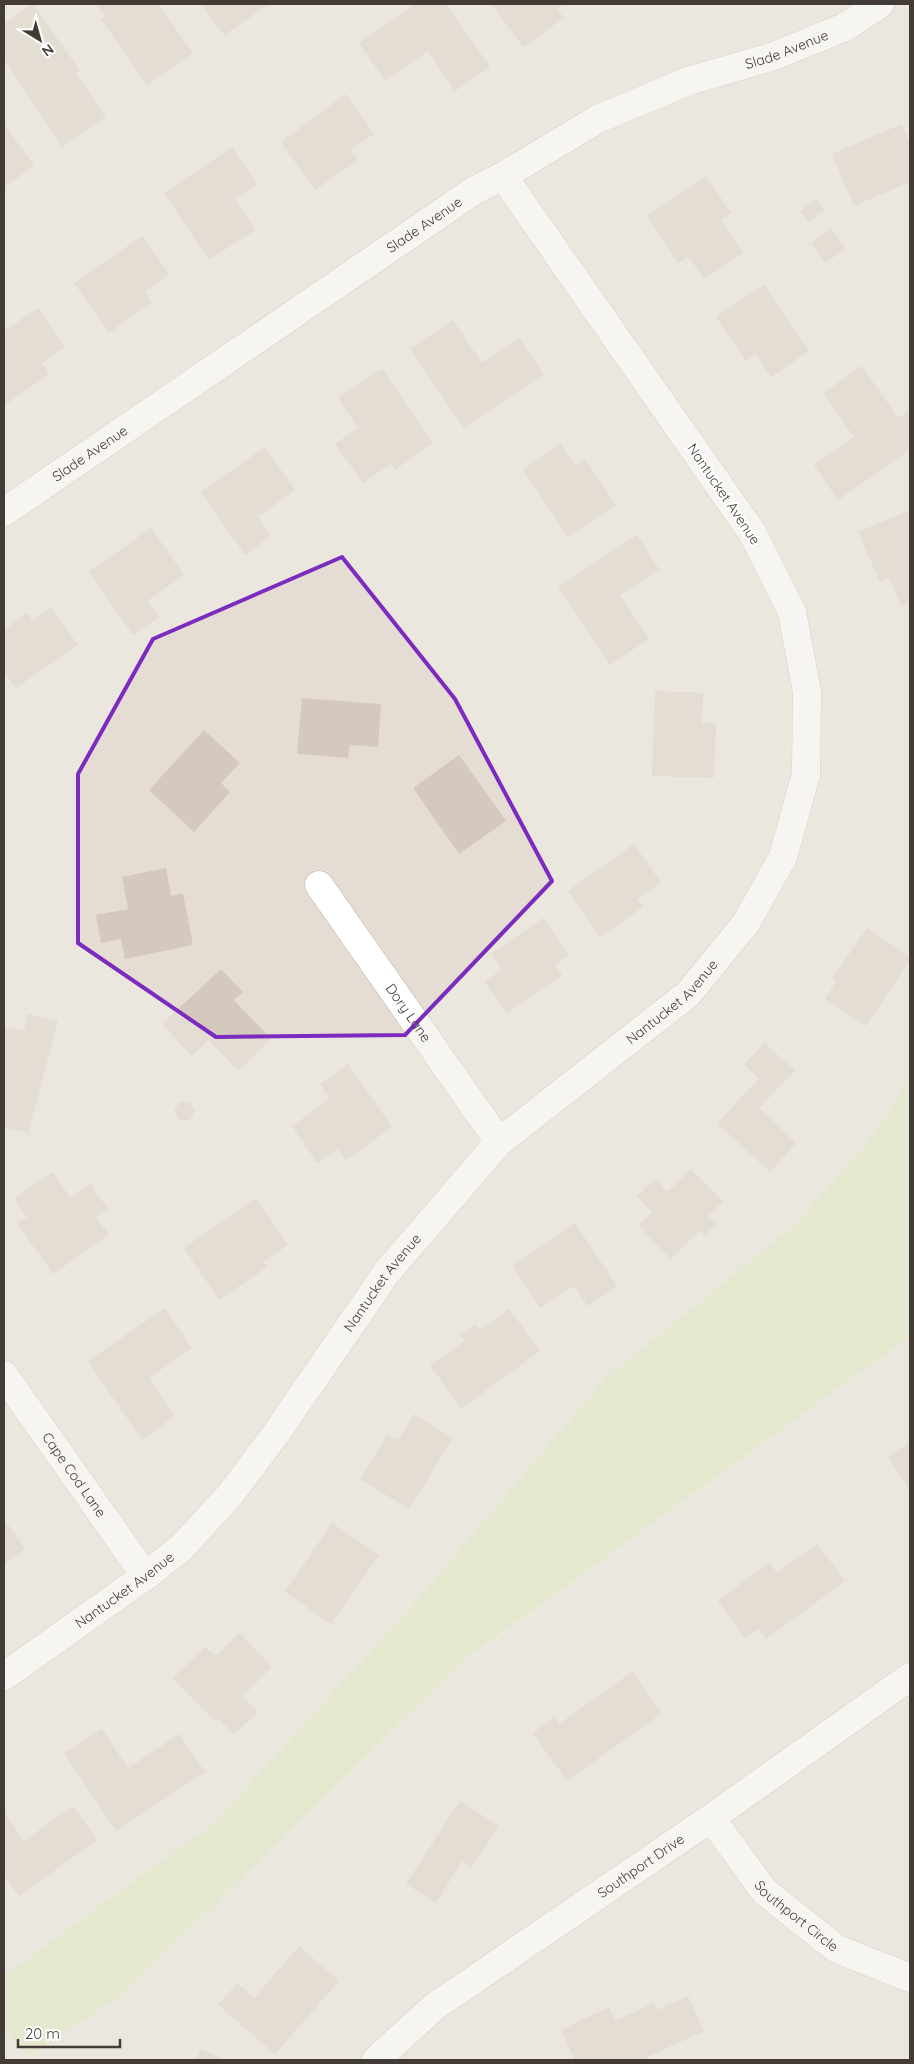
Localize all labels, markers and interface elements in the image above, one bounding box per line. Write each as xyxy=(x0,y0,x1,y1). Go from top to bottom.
north arrow xyxy=(15,15,65,65)
street label: Slade Avenue xyxy=(743,26,831,73)
text: N xyxy=(38,40,57,61)
street label: Slade Avenue xyxy=(383,193,466,257)
street label: Slade Avenue xyxy=(49,421,131,485)
street label: Nantucket Avenue xyxy=(683,440,765,548)
street label: Nantucket Avenue xyxy=(622,956,722,1048)
street label: Dory Lane xyxy=(382,980,435,1046)
street label: Nantucket Avenue xyxy=(340,1230,425,1335)
street label: Cape Cod Lane xyxy=(38,1429,110,1521)
street label: Nantucket Avenue xyxy=(71,1548,178,1632)
street label: Southport Drive xyxy=(594,1830,688,1902)
street label: Southport Circle xyxy=(750,1877,842,1956)
scale bar xyxy=(18,2016,120,2048)
text: 20 m xyxy=(25,2024,60,2043)

